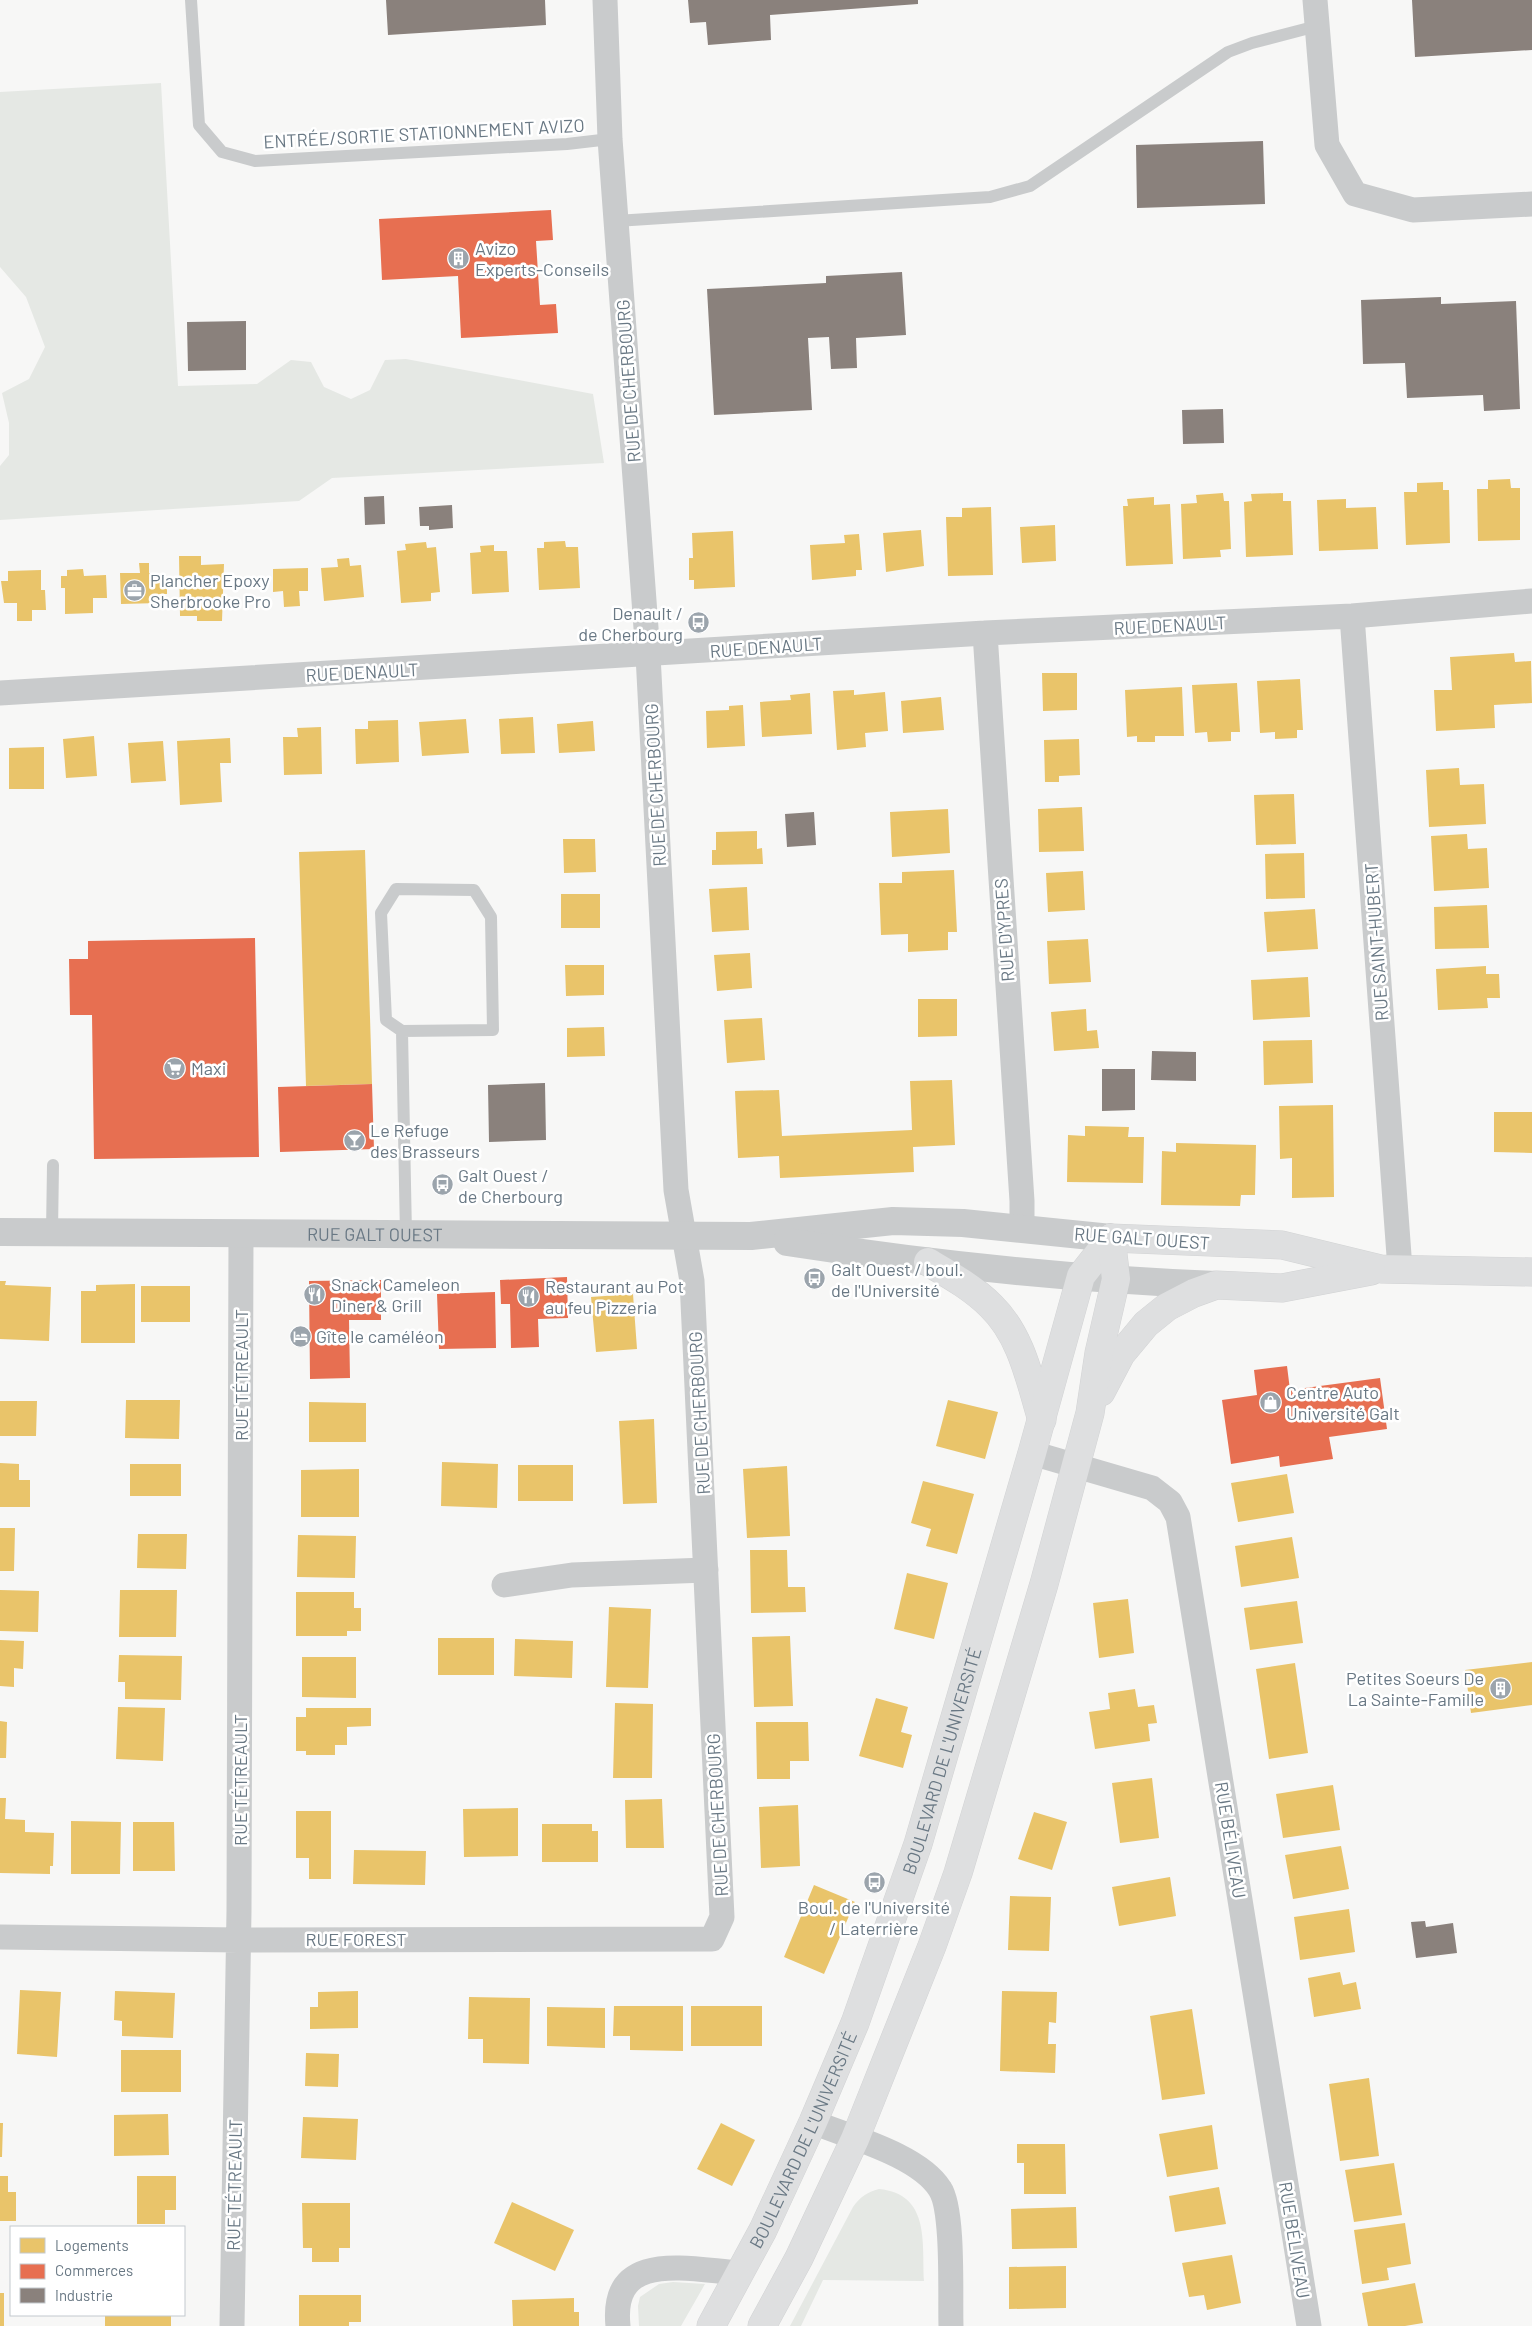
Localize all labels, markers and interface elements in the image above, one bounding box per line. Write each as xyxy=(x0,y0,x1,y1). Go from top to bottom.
street label: ENTRÉE/SORTIE STATIONNEMENT AVIZO xyxy=(263,114,585,152)
place label: Avizo Experts-Conseils xyxy=(475,237,609,280)
building icon: Avizo Experts-Conseils xyxy=(447,246,471,270)
street label: RUE DE CHERBOURG xyxy=(611,299,645,463)
place label: Plancher Epoxy Sherbrooke Pro xyxy=(150,569,271,612)
office icon: Plancher Epoxy Sherbrooke Pro xyxy=(122,578,146,602)
place label: Denault / de Cherbourg xyxy=(578,602,683,645)
bus stop icon: Denault / de Cherbourg xyxy=(687,611,711,635)
street label: RUE DENAULT xyxy=(1113,611,1227,639)
street label: RUE DENAULT xyxy=(709,632,823,662)
street label: RUE DENAULT xyxy=(305,658,419,686)
street label: RUE DE CHERBOURG xyxy=(640,703,670,867)
street label: RUE SAINT-HUBERT xyxy=(1360,862,1392,1022)
street label: RUE D'YPRES xyxy=(989,878,1019,982)
supermarket icon: Maxi xyxy=(163,1056,187,1080)
place label: Maxi xyxy=(191,1057,226,1079)
place label: Le Refuge des Brasseurs xyxy=(370,1119,480,1162)
bar icon: Le Refuge des Brasseurs xyxy=(342,1128,366,1152)
place label: Galt Ouest / de Cherbourg xyxy=(458,1164,563,1207)
bus stop icon: Galt Ouest / de Cherbourg xyxy=(430,1173,454,1197)
street label: RUE GALT OUEST xyxy=(1074,1222,1210,1254)
street label: RUE GALT OUEST xyxy=(307,1223,443,1245)
place label: Galt Ouest / boul. de l'Université xyxy=(831,1258,964,1301)
bus stop icon: Galt Ouest / boul. de l'Université xyxy=(803,1267,827,1291)
place label: Snack Cameleon Diner & Grill xyxy=(331,1273,460,1316)
place label: Restaurant au Pot au feu Pizzeria xyxy=(545,1275,684,1318)
restaurant icon: Snack Cameleon Diner & Grill xyxy=(303,1282,327,1306)
restaurant icon: Restaurant au Pot au feu Pizzeria xyxy=(517,1284,541,1308)
street label: RUE TÉTREAULT xyxy=(230,1309,252,1441)
hotel icon: Gîte le caméléon xyxy=(288,1324,312,1348)
place label: Gîte le caméléon xyxy=(316,1325,444,1347)
street label: RUE DE CHERBOURG xyxy=(684,1331,714,1495)
place label: Centre Auto Université Galt xyxy=(1286,1381,1400,1424)
shop icon: Centre Auto Université Galt xyxy=(1258,1390,1282,1414)
street label: BOULEVARD DE L'UNIVERSITÉ xyxy=(897,1645,986,1877)
place label: Petites Soeurs De La Sainte-Famille xyxy=(1346,1667,1484,1710)
building icon: Petites Soeurs De La Sainte-Famille xyxy=(1488,1676,1512,1700)
street label: RUE TÉTREAULT xyxy=(229,1714,251,1846)
street label: RUE DE CHERBOURG xyxy=(702,1733,732,1897)
street label: RUE BÉLIVEAU xyxy=(1211,1780,1251,1900)
bus stop icon: Boul. de l'Université / Laterrière xyxy=(862,1870,886,1894)
place label: Boul. de l'Université / Laterrière xyxy=(798,1896,950,1939)
street label: RUE FOREST xyxy=(306,1928,406,1950)
street label: BOULEVARD DE L'UNIVERSITÉ xyxy=(744,2028,861,2252)
street label: RUE TÉTREAULT xyxy=(222,2119,246,2251)
street label: RUE BÉLIVEAU xyxy=(1275,2180,1315,2300)
legend xyxy=(10,2226,185,2316)
text: Logements xyxy=(55,2236,129,2254)
text: Commerces xyxy=(55,2261,133,2279)
text: Industrie xyxy=(55,2286,113,2304)

